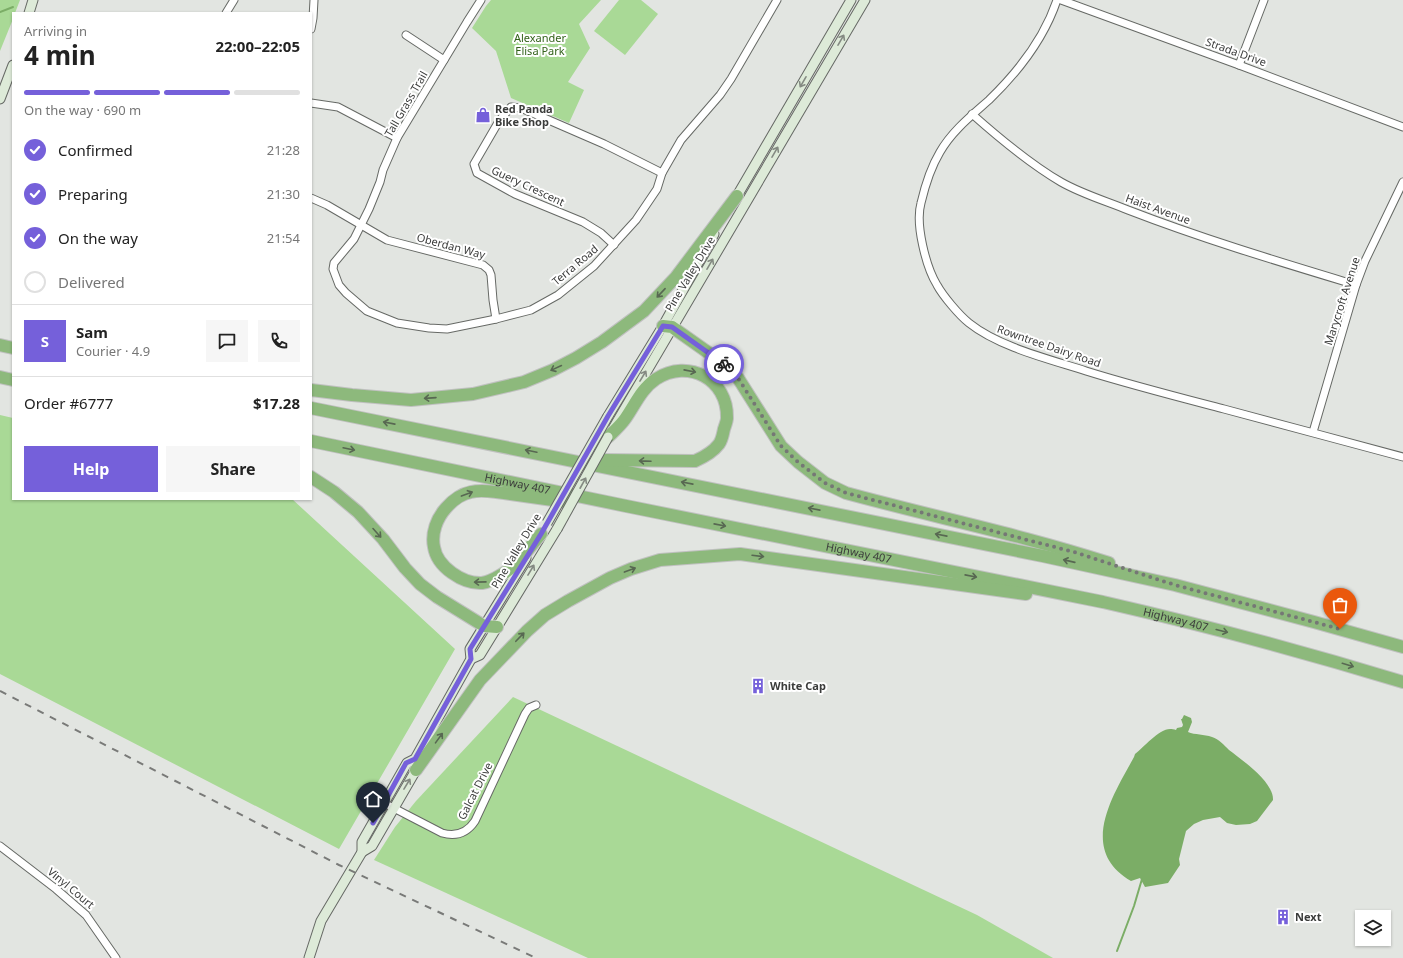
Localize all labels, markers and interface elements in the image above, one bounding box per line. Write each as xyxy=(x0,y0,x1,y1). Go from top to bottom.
text: Arriving in xyxy=(24,22,87,40)
park label: Alexander Elisa Park xyxy=(514,30,567,58)
one-way arrow xyxy=(838,34,846,46)
street label: Strada Drive xyxy=(1204,34,1269,69)
text: 22:00–22:05 xyxy=(215,36,300,56)
text: 4 min xyxy=(24,37,96,73)
street label: Tall Grass Trail xyxy=(381,68,430,139)
one-way arrow xyxy=(799,76,807,88)
text: On the way · 690 m xyxy=(24,101,141,119)
place label: Red Panda Bike Shop xyxy=(495,101,553,129)
shop icon: Red Panda Bike Shop xyxy=(474,106,492,124)
icon: check xyxy=(24,139,46,161)
text: Confirmed xyxy=(58,140,133,160)
text: 21:28 xyxy=(267,141,300,159)
one-way arrow xyxy=(772,146,780,158)
street label: Guery Crescent xyxy=(489,162,567,209)
icon: check xyxy=(24,183,46,205)
text: Preparing xyxy=(58,184,128,204)
text: 21:30 xyxy=(267,185,300,203)
street label: Haist Avenue xyxy=(1124,190,1193,227)
icon: check xyxy=(24,227,46,249)
text: On the way xyxy=(58,228,138,248)
text: 21:54 xyxy=(267,229,300,247)
street label: Oberdan Way xyxy=(415,229,487,262)
street label: Pine Valley Drive xyxy=(661,233,718,314)
street label: Terra Road xyxy=(548,241,601,288)
street label: Marycroft Avenue xyxy=(1320,255,1363,347)
one-way arrow xyxy=(706,258,714,270)
text: Delivered xyxy=(58,272,125,292)
one-way arrow xyxy=(656,288,666,298)
button: chat xyxy=(206,320,248,362)
button: phone xyxy=(258,320,300,362)
street label: Rowntree Dairy Road xyxy=(995,321,1103,370)
text: Sam xyxy=(76,322,108,342)
text: S xyxy=(41,331,49,351)
text: Courier · 4.9 xyxy=(76,342,150,360)
courier xyxy=(704,344,744,384)
icon: bike xyxy=(713,353,735,375)
one-way arrow xyxy=(550,365,562,372)
one-way arrow xyxy=(683,368,696,376)
one-way arrow xyxy=(640,370,648,382)
text: Order #6777 xyxy=(24,393,113,413)
text: $17.28 xyxy=(253,393,300,413)
one-way arrow xyxy=(424,395,437,402)
one-way arrow xyxy=(383,419,396,427)
one-way arrow xyxy=(342,445,355,453)
button: Help xyxy=(24,446,158,492)
button: Share xyxy=(166,446,300,492)
one-way arrow xyxy=(524,447,537,455)
one-way arrow xyxy=(639,457,652,465)
street label: Highway 407 xyxy=(484,469,552,497)
one-way arrow xyxy=(579,477,587,489)
one-way arrow xyxy=(680,479,693,487)
one-way arrow xyxy=(460,489,472,497)
one-way arrow xyxy=(808,505,821,513)
street label: Pine Valley Drive xyxy=(487,510,544,591)
one-way arrow xyxy=(713,522,726,530)
one-way arrow xyxy=(372,527,381,538)
one-way arrow xyxy=(935,531,948,539)
street label: Highway 407 xyxy=(825,538,893,566)
one-way arrow xyxy=(751,552,764,560)
one-way arrow xyxy=(1063,557,1076,565)
one-way arrow xyxy=(528,564,536,576)
one-way arrow xyxy=(624,565,636,573)
one-way arrow xyxy=(964,572,977,580)
one-way arrow xyxy=(474,578,487,586)
pin xyxy=(1323,588,1357,629)
icon: bag xyxy=(1329,594,1351,616)
street label: Highway 407 xyxy=(1142,604,1210,634)
one-way arrow xyxy=(1216,628,1229,635)
one-way arrow xyxy=(516,632,525,642)
one-way arrow xyxy=(1341,662,1354,669)
building icon: White Cap xyxy=(749,677,767,695)
place label: White Cap xyxy=(770,678,826,693)
one-way arrow xyxy=(435,733,443,744)
street label: Galcat Drive xyxy=(454,760,495,822)
one-way arrow xyxy=(404,778,412,790)
pin xyxy=(356,782,390,823)
icon: home xyxy=(362,788,384,810)
street label: Vinyl Court xyxy=(45,864,98,912)
building icon: Next xyxy=(1274,908,1292,926)
place label: Next xyxy=(1295,909,1322,924)
map controls xyxy=(1355,910,1391,946)
button: layers xyxy=(1355,910,1391,946)

